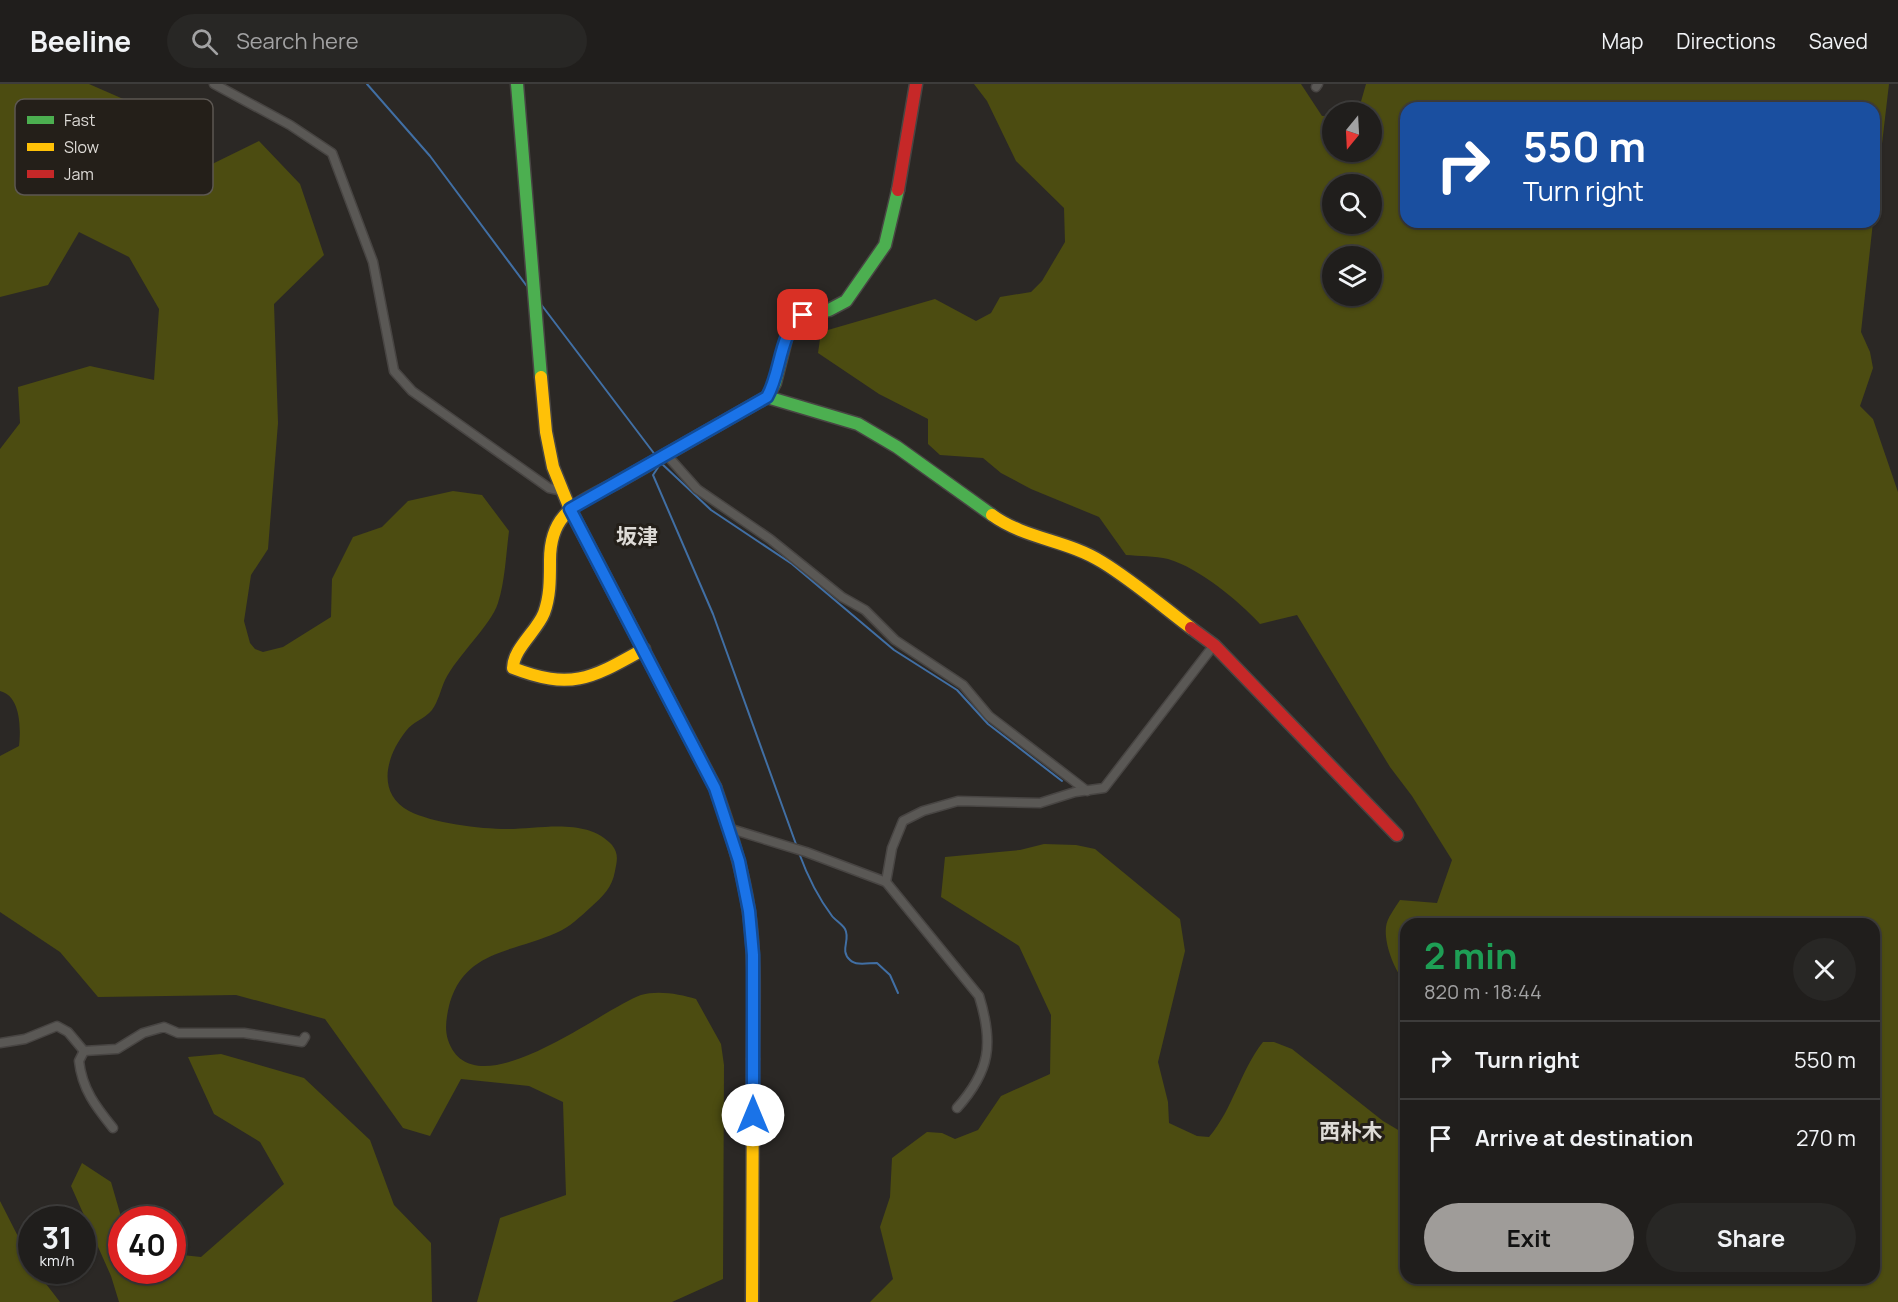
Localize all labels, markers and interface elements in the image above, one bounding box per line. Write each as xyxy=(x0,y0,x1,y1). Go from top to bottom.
search box xyxy=(167,14,587,68)
text: Beeline xyxy=(30,22,131,60)
icon: search xyxy=(188,25,221,58)
text: Search here xyxy=(236,26,359,56)
text: Map xyxy=(1602,27,1643,55)
text: Directions xyxy=(1676,27,1776,55)
text: Saved xyxy=(1809,27,1868,55)
legend xyxy=(15,99,213,195)
north arrow xyxy=(1322,102,1382,162)
map controls xyxy=(1322,102,1382,306)
text: Fast xyxy=(64,109,95,131)
text: 550 m xyxy=(1523,117,1646,175)
icon: right xyxy=(1424,126,1502,204)
text: Slow xyxy=(64,136,99,158)
text: Jam xyxy=(64,163,94,185)
text: Turn right xyxy=(1523,172,1644,209)
button: search xyxy=(1322,174,1382,234)
button: layers xyxy=(1322,246,1382,306)
pin xyxy=(777,289,828,340)
icon: arrive xyxy=(786,298,819,331)
district label: 坂津 xyxy=(616,522,658,550)
text: 2 min xyxy=(1424,931,1518,980)
button: close xyxy=(1793,938,1856,1001)
text: 820 m · 18:44 xyxy=(1424,978,1542,1005)
icon: right xyxy=(1424,1044,1457,1077)
text: Turn right xyxy=(1475,1045,1580,1075)
text: 550 m xyxy=(1794,1045,1856,1075)
position arrow xyxy=(721,1083,785,1147)
district label: 西朴木 xyxy=(1320,1117,1383,1145)
icon: arrive xyxy=(1424,1122,1457,1155)
text: Arrive at destination xyxy=(1475,1123,1693,1153)
text: 270 m xyxy=(1796,1123,1856,1153)
button: Exit xyxy=(1424,1203,1634,1272)
button: Share xyxy=(1646,1203,1856,1272)
speed limit sign: 40 xyxy=(108,1206,186,1284)
text: 31 xyxy=(42,1217,72,1258)
text: km/h xyxy=(40,1250,74,1271)

